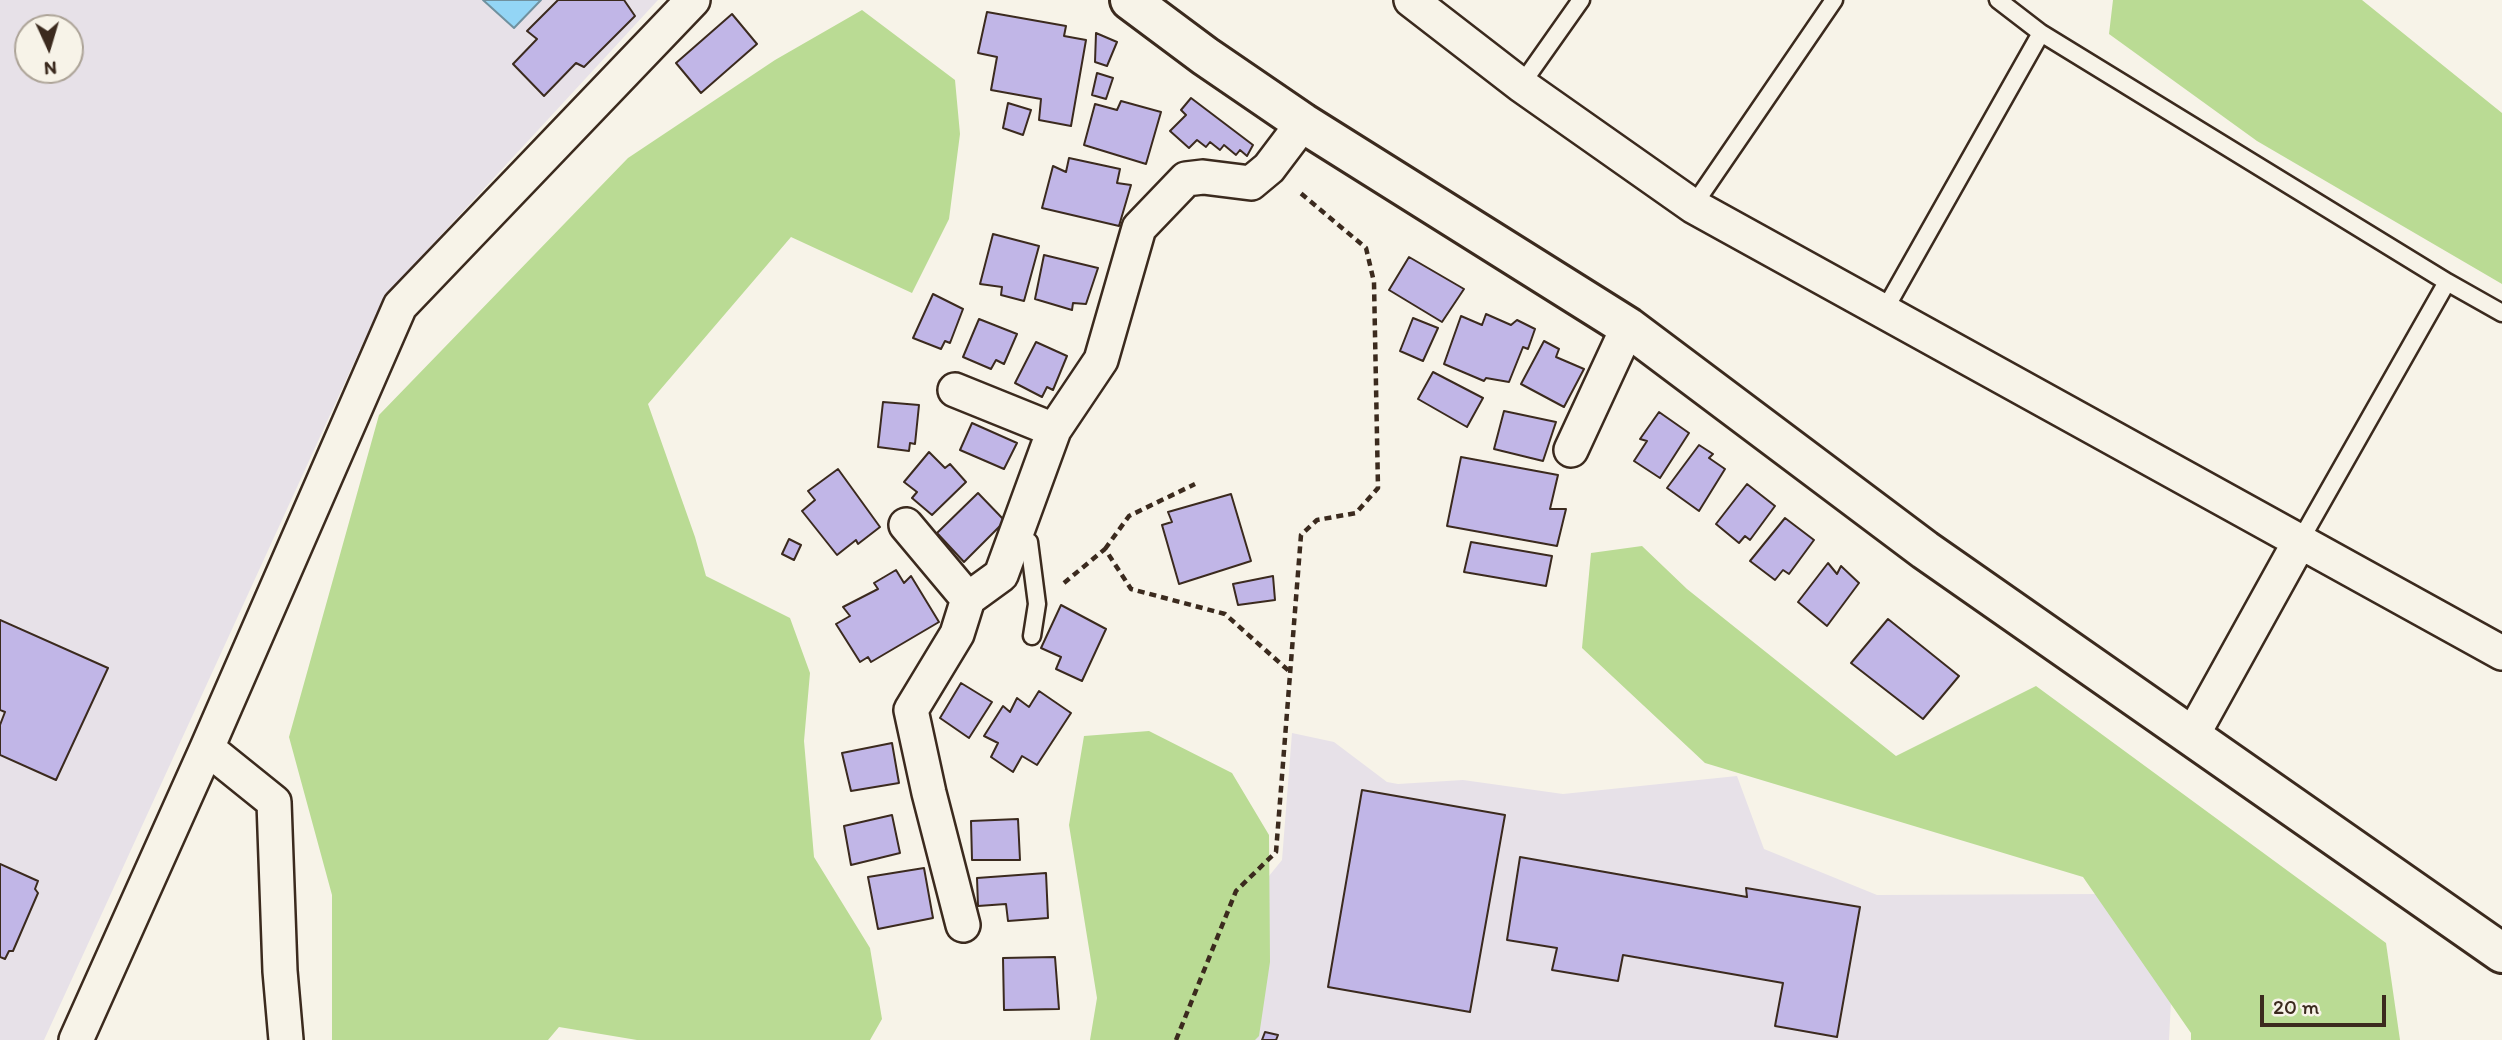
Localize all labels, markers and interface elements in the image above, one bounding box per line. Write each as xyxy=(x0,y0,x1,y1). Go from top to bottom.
north arrow xyxy=(14,14,84,84)
text: N xyxy=(43,57,58,80)
scale bar xyxy=(2264,981,2390,1025)
text: 20 m xyxy=(2273,994,2319,1019)

